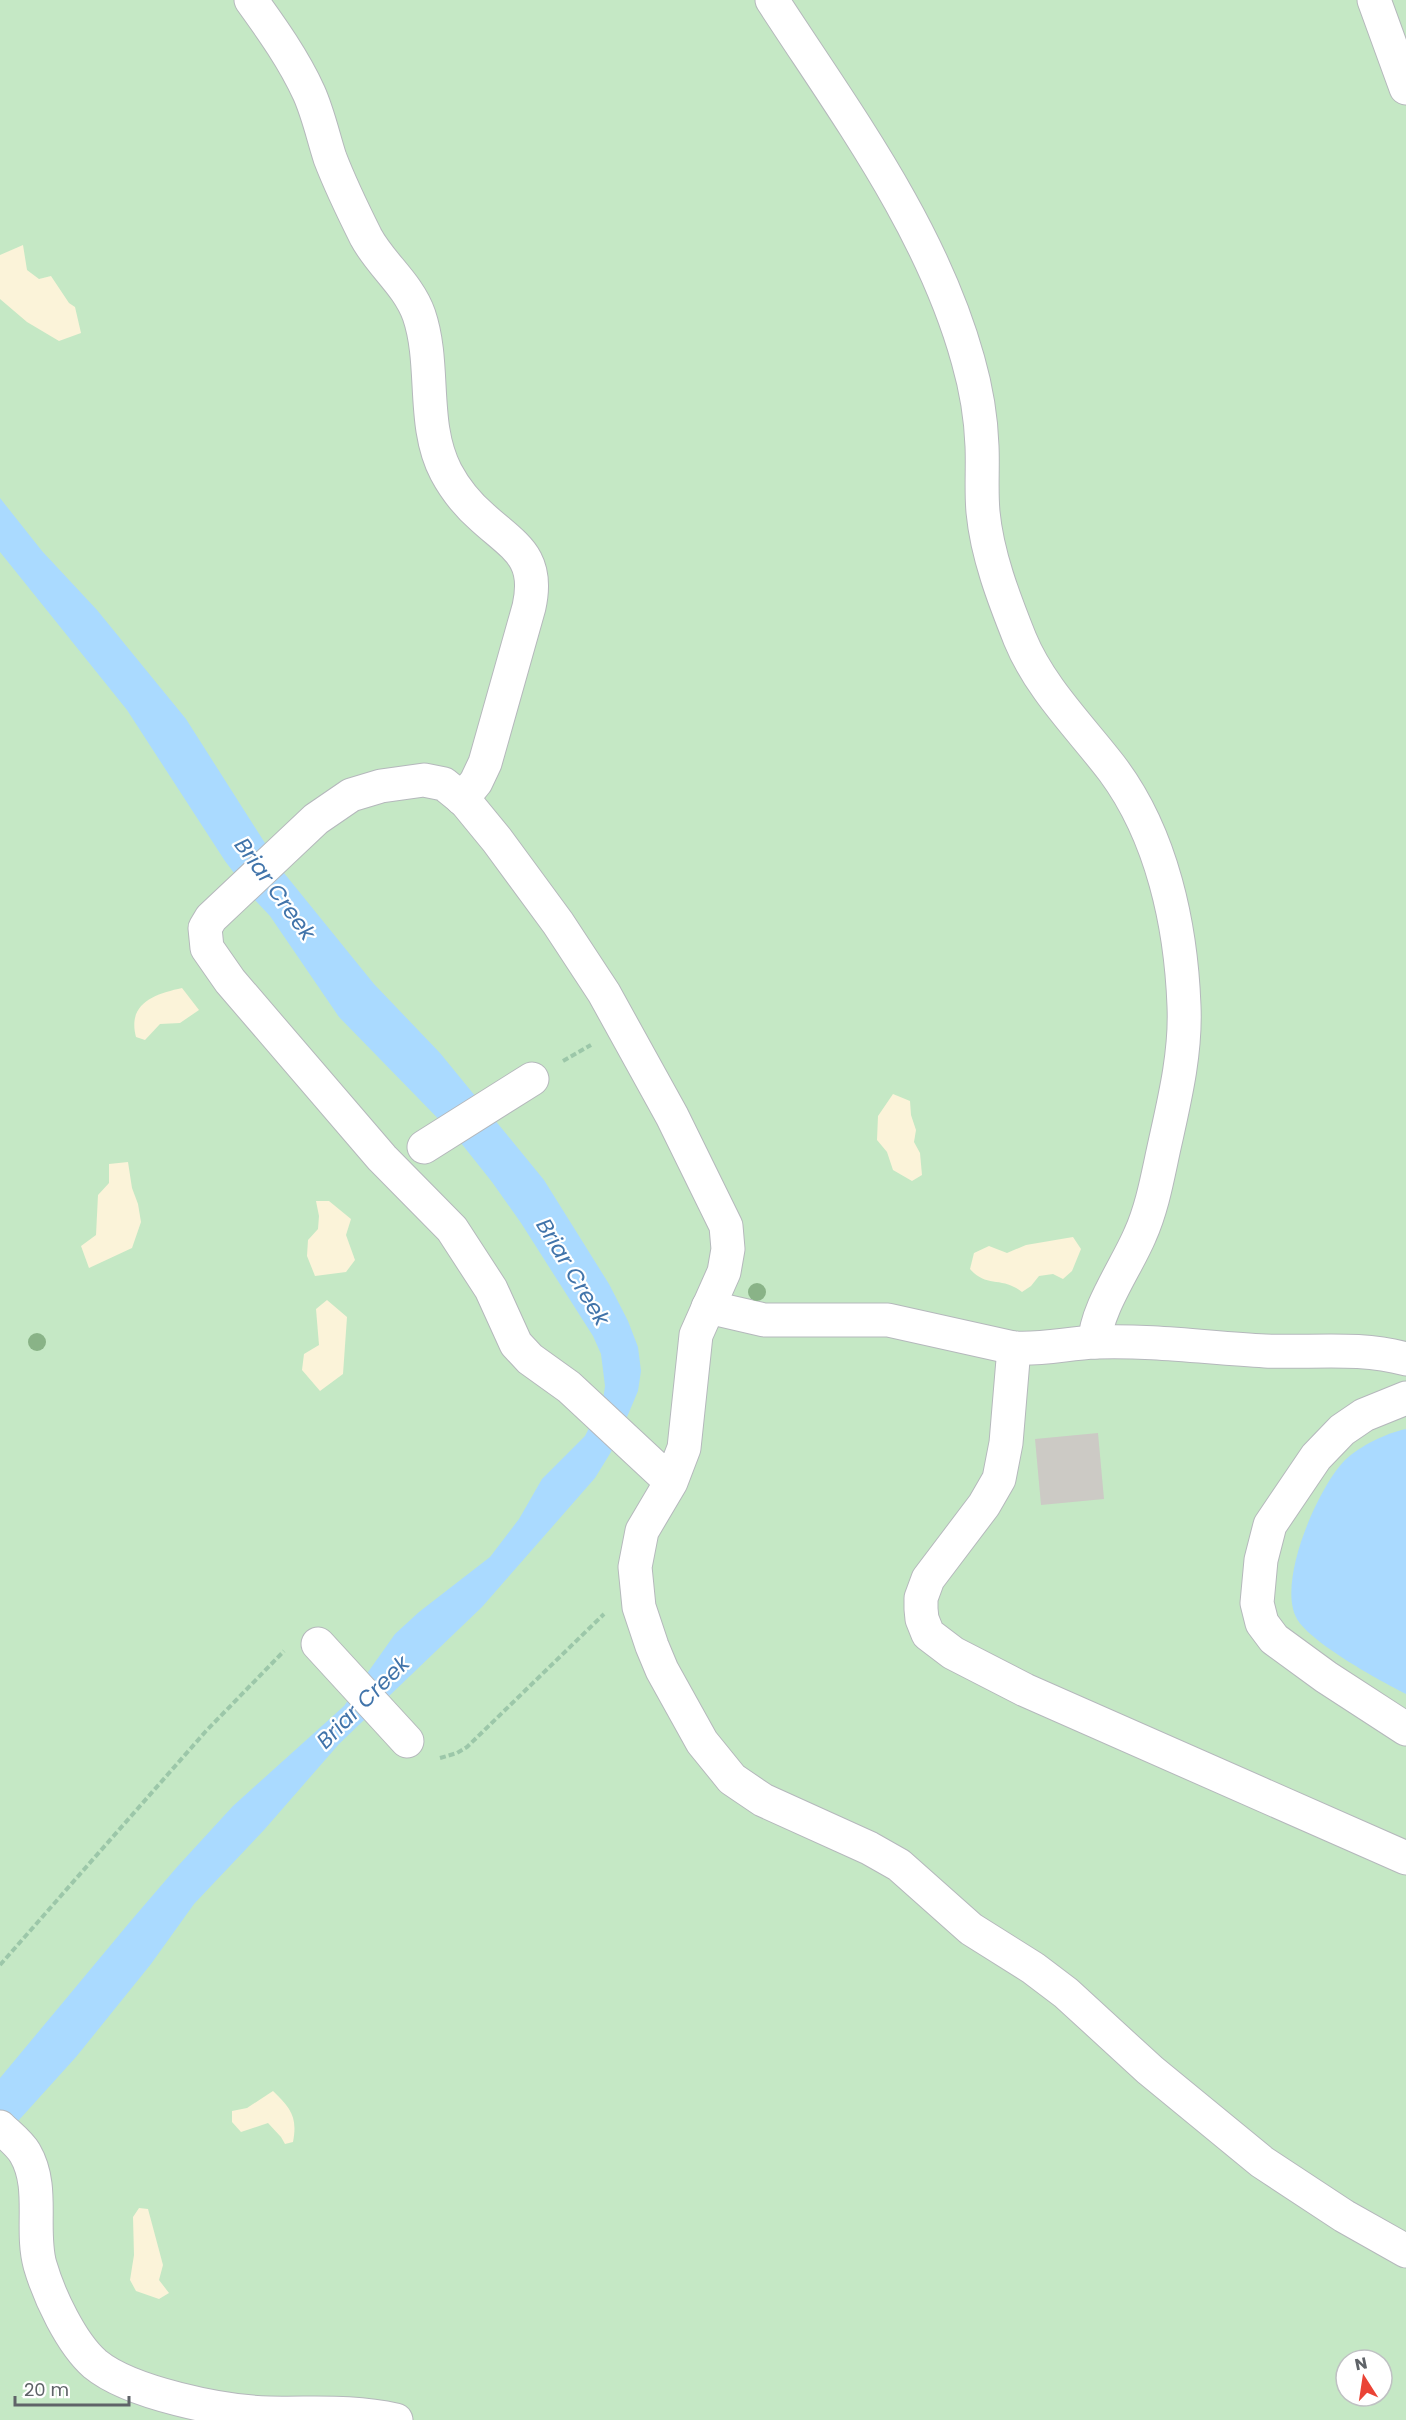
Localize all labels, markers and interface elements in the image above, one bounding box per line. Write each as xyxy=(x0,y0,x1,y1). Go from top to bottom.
water label: Briar Creek xyxy=(227,831,324,948)
water label: Briar Creek xyxy=(529,1212,618,1333)
water label: Briar Creek xyxy=(309,1647,418,1756)
north arrow xyxy=(1334,2348,1394,2408)
text: N xyxy=(1353,2351,1369,2376)
scale bar xyxy=(15,2369,129,2407)
text: 20 m xyxy=(24,2377,69,2402)

